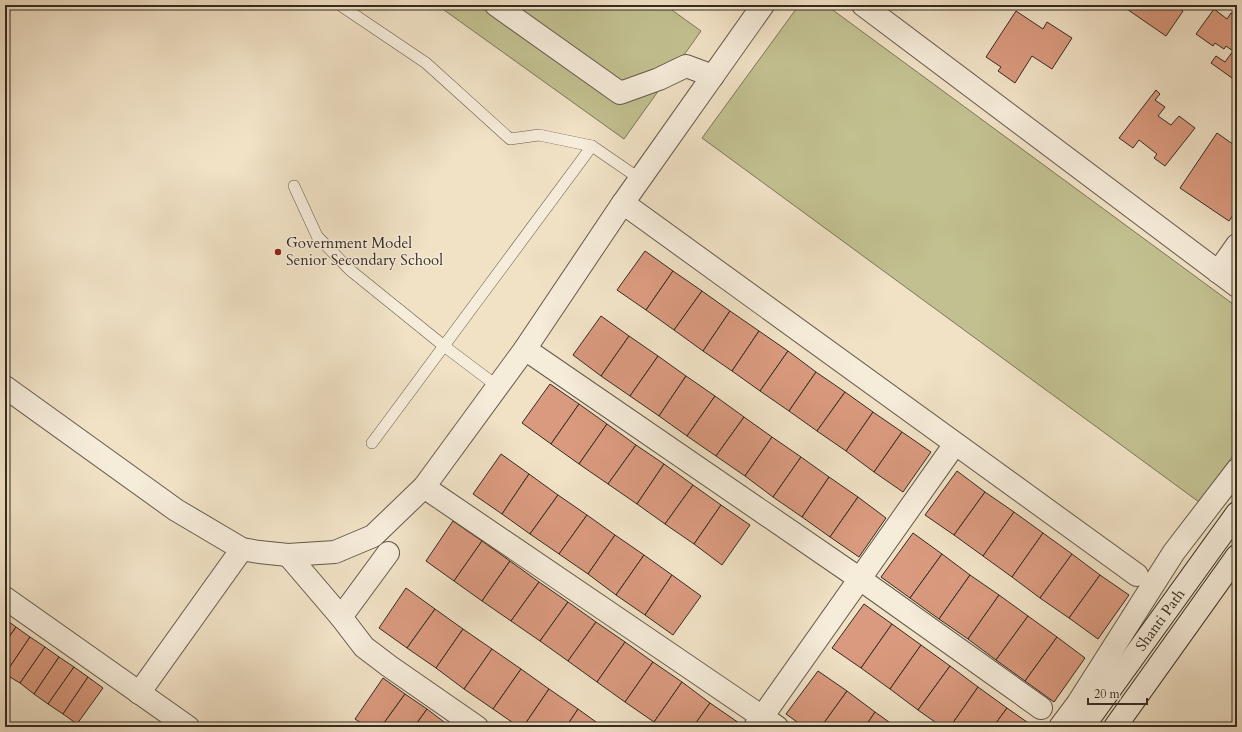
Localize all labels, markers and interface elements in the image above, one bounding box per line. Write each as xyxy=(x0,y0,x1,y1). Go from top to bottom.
place label: Government Model Senior Secondary School xyxy=(286,233,443,270)
marker: Government Model Senior Secondary School xyxy=(273,247,283,257)
street label: Shanti Path xyxy=(1131,584,1190,655)
scale bar xyxy=(1088,680,1147,706)
text: 20 m xyxy=(1094,686,1121,702)

